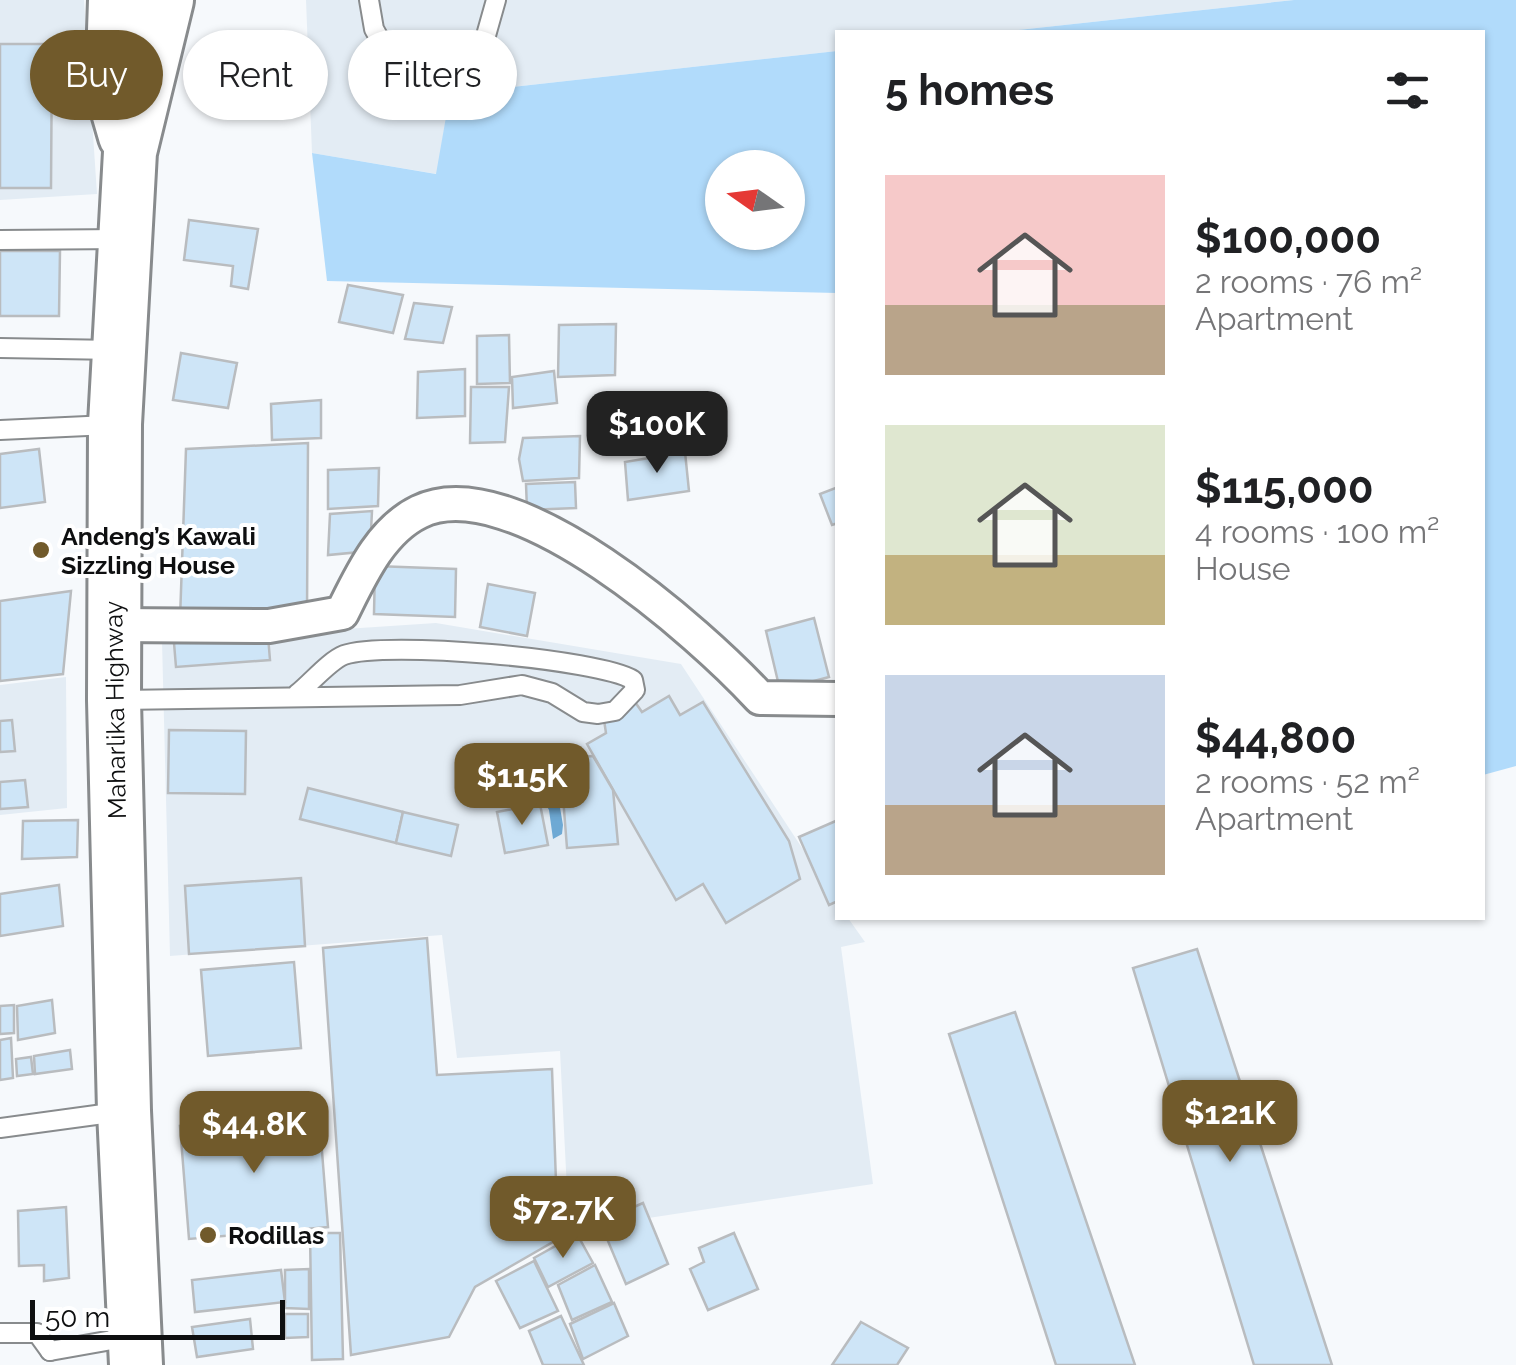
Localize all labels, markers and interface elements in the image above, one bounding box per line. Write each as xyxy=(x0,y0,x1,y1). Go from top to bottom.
chip: Buy xyxy=(30,30,163,120)
chip: Rent xyxy=(183,30,328,120)
chip: Filters xyxy=(348,30,517,120)
icon: filters xyxy=(1380,63,1435,118)
text: 5 homes xyxy=(885,66,1054,115)
north arrow xyxy=(705,150,805,250)
map controls xyxy=(705,150,805,250)
text: $100,000 xyxy=(1195,214,1381,263)
icon: home xyxy=(965,215,1085,335)
text: 2 rooms · 76 m² xyxy=(1195,263,1422,300)
text: Apartment xyxy=(1195,300,1353,337)
pin: $100K xyxy=(587,391,727,476)
text: $100K xyxy=(609,405,705,442)
text: $115,000 xyxy=(1195,464,1374,513)
icon: home xyxy=(965,465,1085,585)
text: 4 rooms · 100 m² xyxy=(1195,513,1440,550)
place label: Andeng’s Kawali Sizzling House xyxy=(61,521,256,580)
marker: Andeng’s Kawali Sizzling House xyxy=(30,539,52,561)
text: House xyxy=(1195,550,1291,587)
street label: Maharlika Highway xyxy=(98,600,132,819)
text: $44,800 xyxy=(1195,714,1356,763)
icon: home xyxy=(965,715,1085,835)
pin: $115K xyxy=(452,743,592,828)
text: $115K xyxy=(476,757,568,794)
text: 2 rooms · 52 m² xyxy=(1195,763,1420,800)
text: Apartment xyxy=(1195,800,1353,837)
pin: $121K xyxy=(1160,1080,1300,1165)
pin: $44.8K xyxy=(173,1091,335,1176)
text: $121K xyxy=(1184,1094,1276,1131)
text: $44.8K xyxy=(202,1105,306,1142)
pin: $72.7K xyxy=(482,1176,644,1261)
text: $72.7K xyxy=(512,1190,614,1227)
place label: Rodillas xyxy=(228,1220,324,1250)
marker: Rodillas xyxy=(197,1224,219,1246)
scale bar xyxy=(30,1295,285,1340)
text: 50 m xyxy=(45,1301,110,1334)

